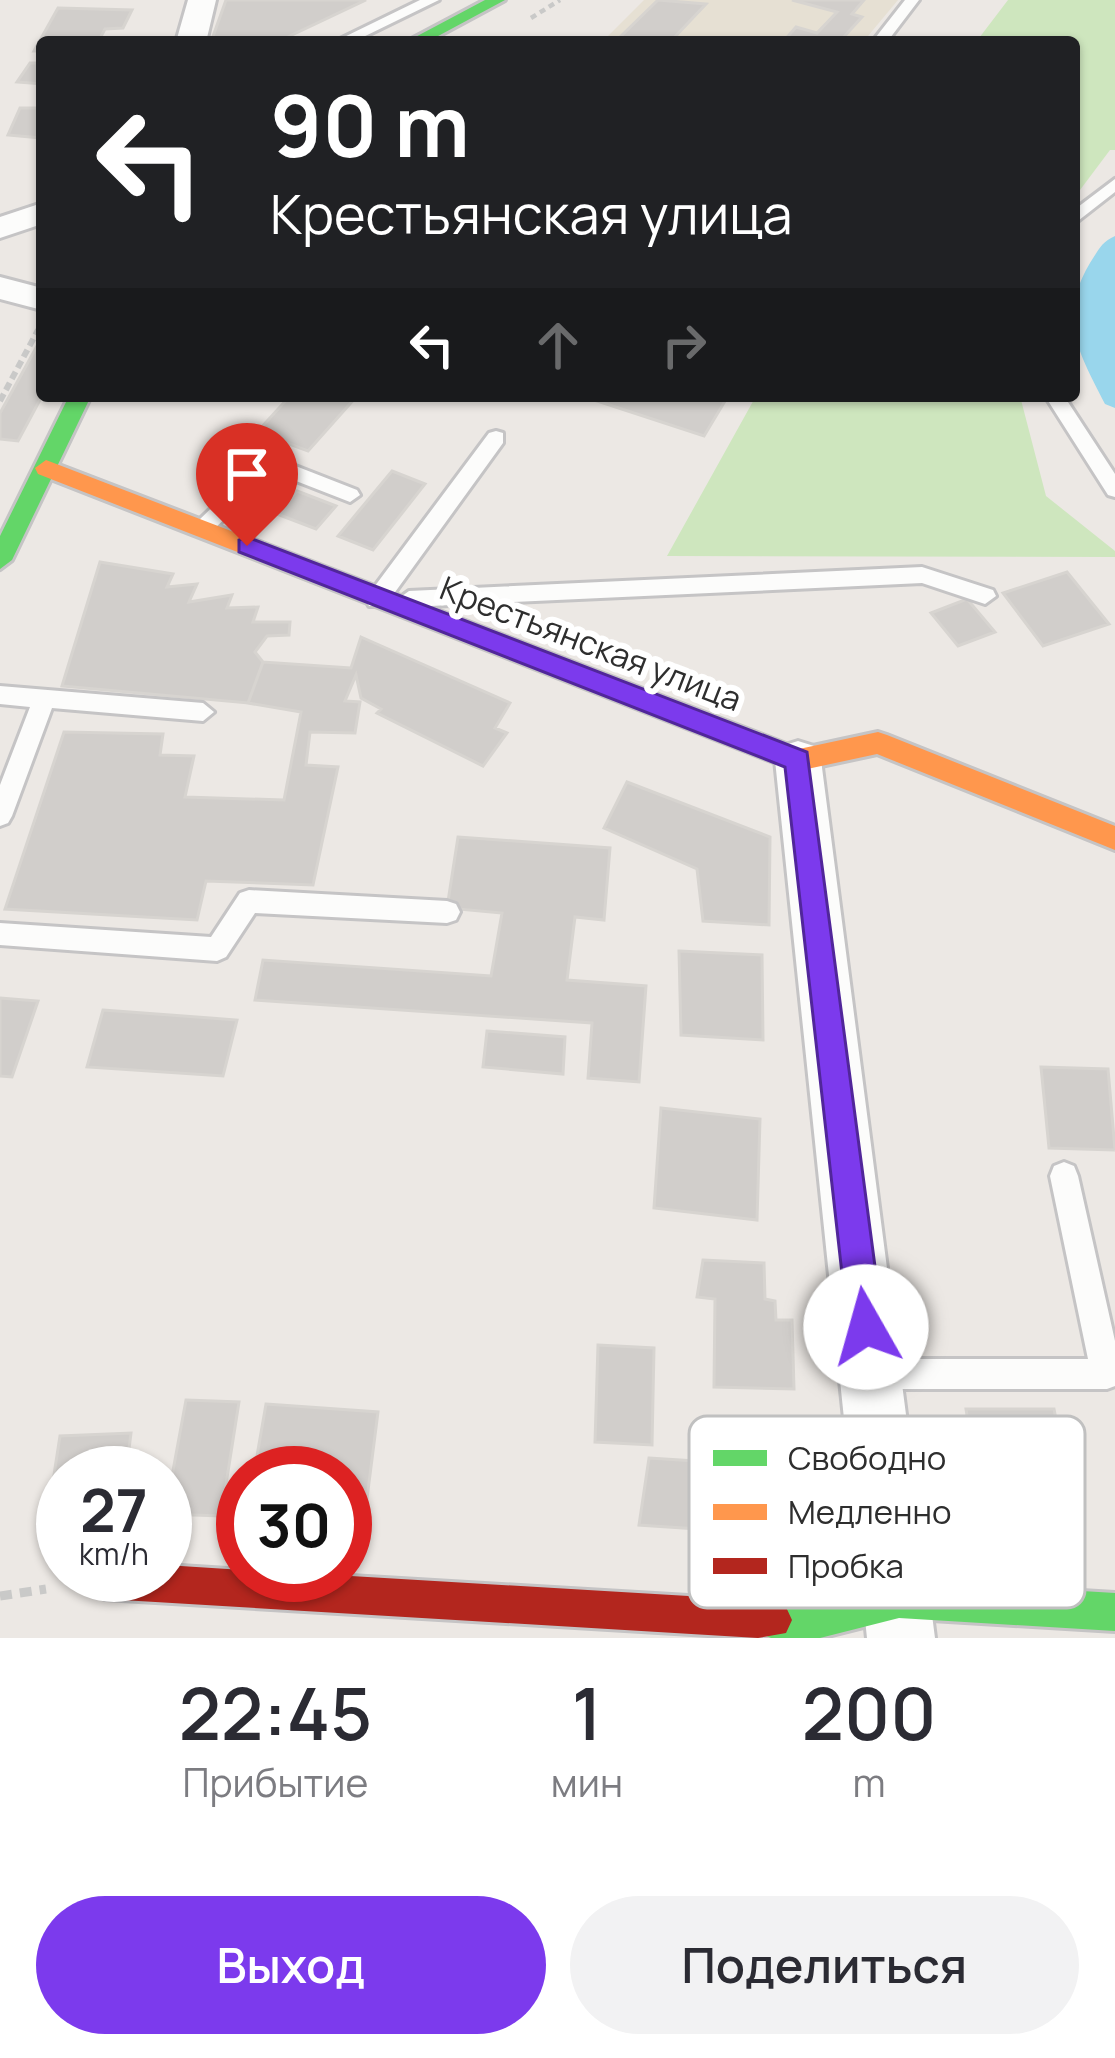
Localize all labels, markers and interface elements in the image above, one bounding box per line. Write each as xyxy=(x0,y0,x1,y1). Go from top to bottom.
text: 90 m xyxy=(270,67,470,182)
icon: left xyxy=(72,84,228,240)
text: Крестьянская улица xyxy=(270,176,793,250)
icon: left xyxy=(399,312,465,378)
icon: ahead xyxy=(525,312,591,378)
icon: right xyxy=(651,312,717,378)
pin xyxy=(196,423,298,546)
icon: arrive xyxy=(214,441,280,507)
street label: Крестьянская улица xyxy=(434,565,748,721)
position arrow xyxy=(803,1264,929,1390)
legend xyxy=(689,1416,1085,1608)
text: Свободно xyxy=(788,1435,946,1480)
speed limit sign: 30 xyxy=(216,1446,372,1602)
text: 27 xyxy=(80,1468,148,1550)
text: Медленно xyxy=(788,1489,952,1534)
text: km/h xyxy=(79,1533,149,1574)
text: Пробка xyxy=(788,1543,904,1588)
text: 22:45 xyxy=(179,1663,372,1762)
text: 1 xyxy=(572,1663,602,1762)
text: 200 xyxy=(802,1663,936,1762)
text: Прибытие xyxy=(182,1755,368,1809)
text: мин xyxy=(551,1755,623,1809)
text: m xyxy=(852,1755,886,1809)
button: Выход xyxy=(36,1896,546,2034)
button: Поделиться xyxy=(570,1896,1079,2034)

